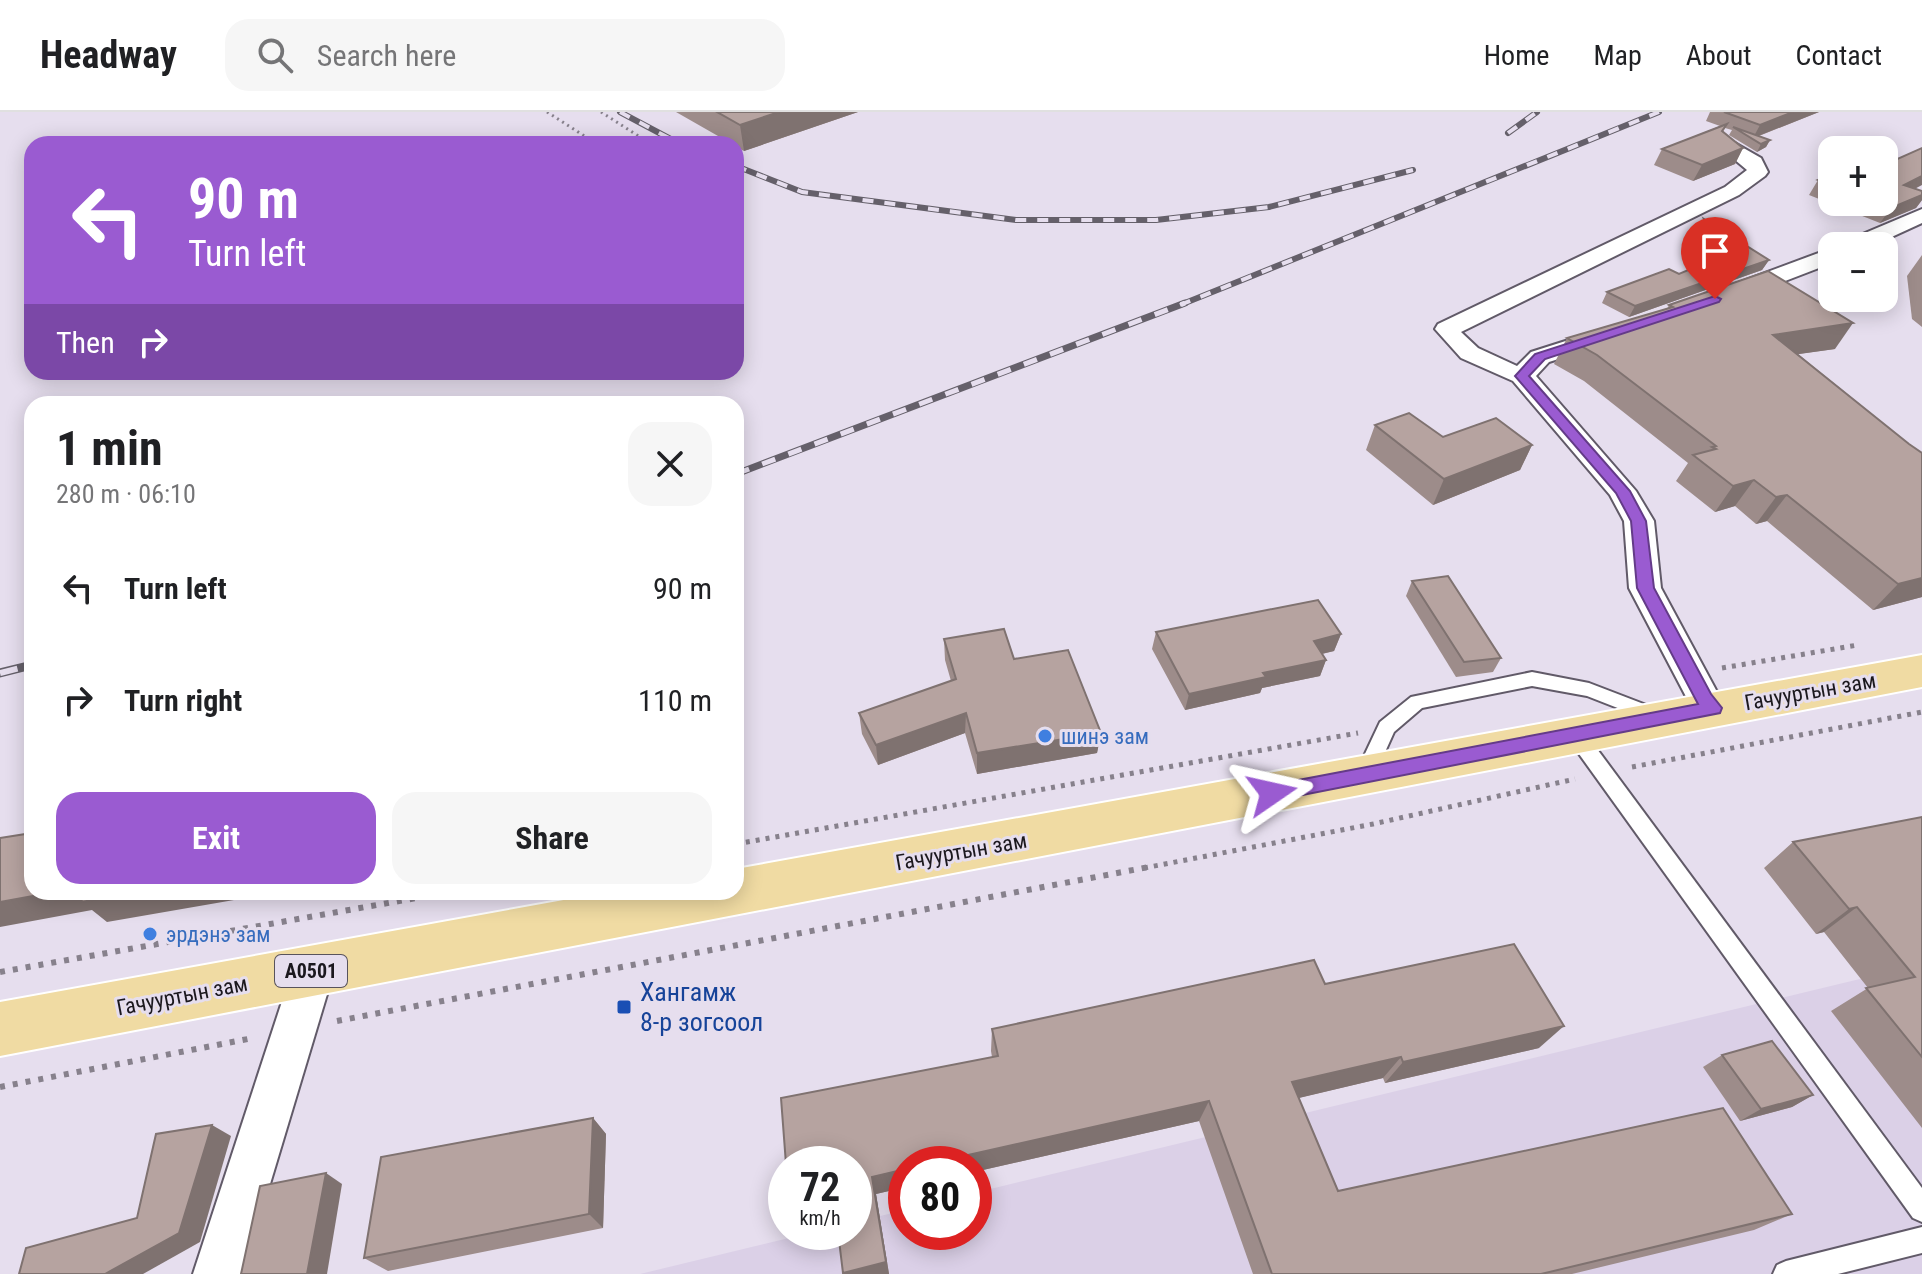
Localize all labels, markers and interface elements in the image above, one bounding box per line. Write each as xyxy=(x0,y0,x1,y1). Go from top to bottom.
search box xyxy=(225,19,785,91)
text: Headway xyxy=(40,33,177,77)
icon: search xyxy=(253,33,297,77)
text: Search here xyxy=(317,38,456,73)
text: Home xyxy=(1484,39,1549,72)
text: Map xyxy=(1593,39,1642,72)
text: About xyxy=(1686,39,1752,72)
text: Contact xyxy=(1796,39,1882,72)
map controls xyxy=(1818,136,1898,312)
button: + xyxy=(1818,136,1898,216)
text: 90 m xyxy=(188,166,299,232)
icon: left xyxy=(56,168,160,272)
pin xyxy=(1681,217,1749,299)
icon: arrive xyxy=(1693,229,1737,273)
button: − xyxy=(1818,232,1898,312)
text: Turn left xyxy=(188,233,306,275)
icon: right xyxy=(131,320,175,364)
text: Then xyxy=(56,325,115,360)
text: 1 min xyxy=(56,420,163,477)
button: close xyxy=(628,422,712,506)
text: 280 m · 06:10 xyxy=(56,479,196,509)
icon: left xyxy=(56,566,100,610)
text: Turn left xyxy=(124,571,227,606)
text: 90 m xyxy=(653,571,712,606)
street label: Гачууртын зам xyxy=(1742,668,1878,715)
icon: right xyxy=(56,678,100,722)
text: Turn right xyxy=(124,683,242,718)
text: 110 m xyxy=(638,683,712,718)
place label: шинэ зам xyxy=(1061,724,1149,749)
marker: шинэ зам xyxy=(1036,727,1054,745)
position arrow xyxy=(1230,751,1314,835)
button: Exit xyxy=(56,792,376,884)
button: Share xyxy=(392,792,712,884)
street label: Гачууртын зам xyxy=(893,828,1029,875)
place label: эрдэнэ зам xyxy=(166,922,270,947)
marker: эрдэнэ зам xyxy=(141,925,159,943)
road number: A0501 xyxy=(275,955,347,987)
street label: Гачууртын зам xyxy=(114,971,250,1020)
place label: Хангамж 8-р зогсоол xyxy=(640,977,763,1037)
marker: Хангамж 8-р зогсоол xyxy=(615,998,633,1016)
speed limit sign: 80 xyxy=(888,1146,992,1250)
text: 72 xyxy=(800,1164,840,1211)
text: km/h xyxy=(799,1206,841,1230)

